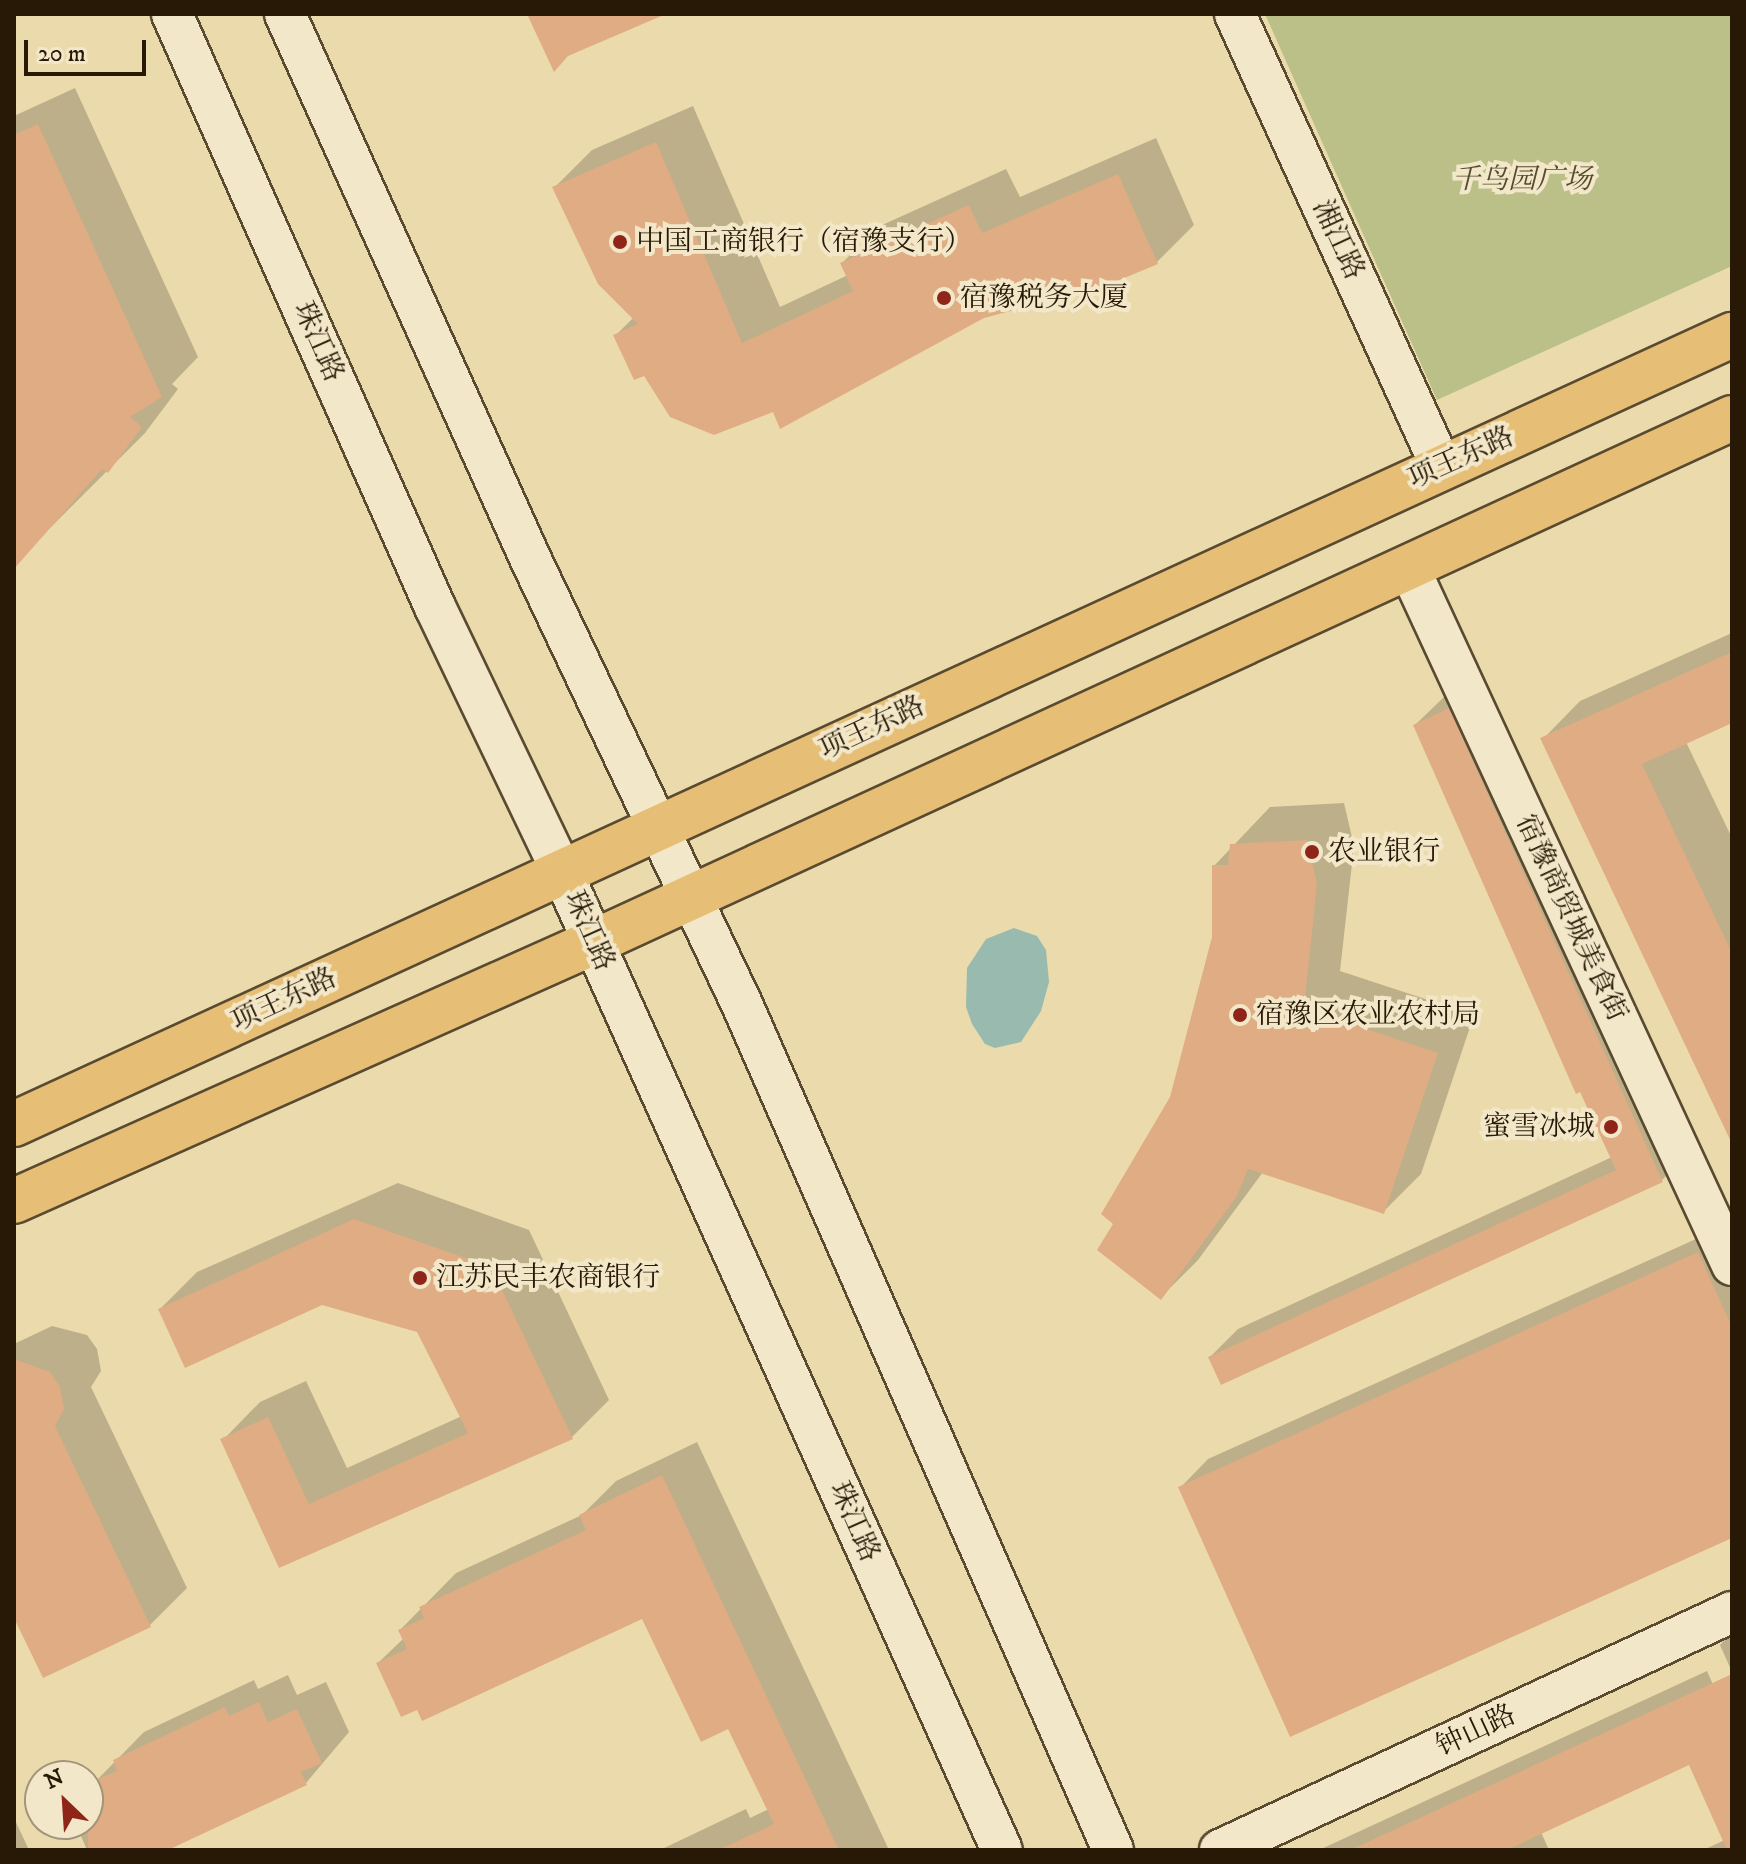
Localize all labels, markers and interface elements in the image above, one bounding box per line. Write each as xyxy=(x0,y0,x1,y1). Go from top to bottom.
scale bar xyxy=(28,24,150,74)
text: 20 m xyxy=(38,39,86,69)
park label: 千鸟园广场 xyxy=(1452,163,1592,197)
street label: 湘江路 xyxy=(1305,195,1371,285)
place label: 中国工商银行（宿豫支行） xyxy=(636,225,972,259)
marker: 中国工商银行（宿豫支行） xyxy=(611,233,629,251)
place label: 宿豫税务大厦 xyxy=(960,281,1128,315)
marker: 宿豫税务大厦 xyxy=(935,289,953,307)
street label: 珠江路 xyxy=(286,297,350,387)
street label: 项王东路 xyxy=(1403,420,1519,496)
street label: 项王东路 xyxy=(814,689,930,767)
street label: 宿豫商贸城美食街 xyxy=(1508,809,1634,1027)
place label: 农业银行 xyxy=(1328,835,1440,869)
marker: 农业银行 xyxy=(1303,843,1321,861)
street label: 珠江路 xyxy=(557,886,621,976)
street label: 项王东路 xyxy=(226,961,342,1039)
place label: 宿豫区农业农村局 xyxy=(1256,998,1480,1032)
marker: 宿豫区农业农村局 xyxy=(1231,1006,1249,1024)
place label: 蜜雪冰城 xyxy=(1483,1110,1595,1144)
marker: 蜜雪冰城 xyxy=(1602,1118,1620,1136)
place label: 江苏民丰农商银行 xyxy=(436,1261,660,1295)
marker: 江苏民丰农商银行 xyxy=(411,1269,429,1287)
street label: 珠江路 xyxy=(822,1477,886,1567)
street label: 钟山路 xyxy=(1431,1698,1521,1764)
north arrow xyxy=(24,1760,104,1840)
text: N xyxy=(41,1764,68,1796)

